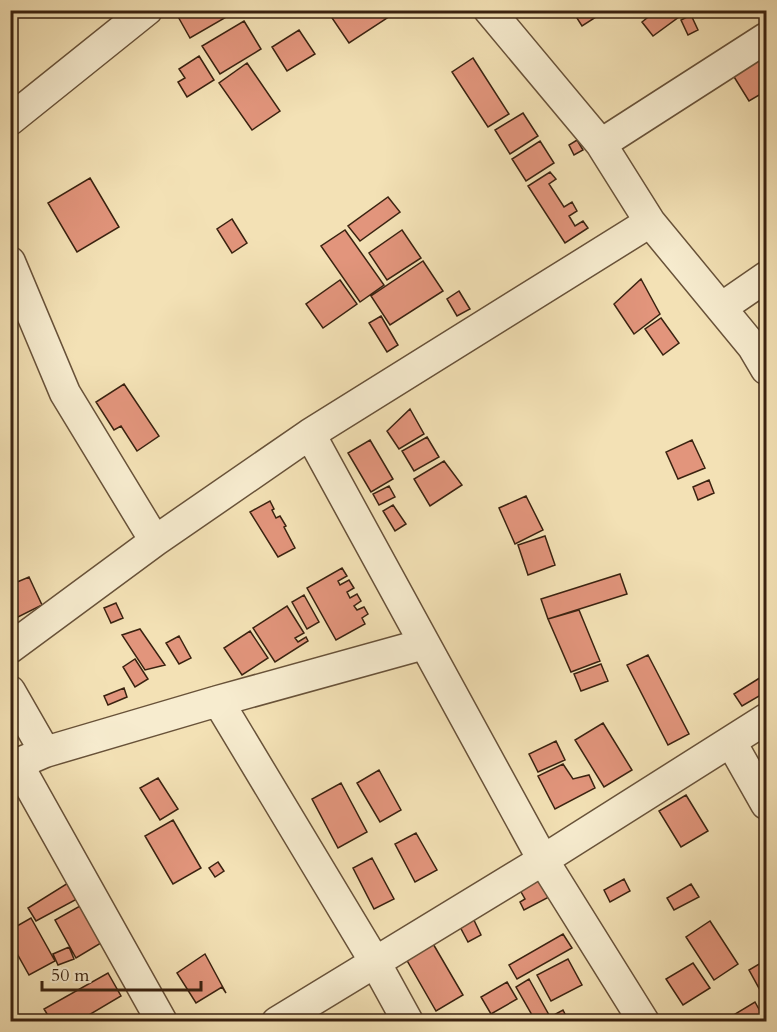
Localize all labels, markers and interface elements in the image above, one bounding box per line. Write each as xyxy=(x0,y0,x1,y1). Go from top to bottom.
scale bar xyxy=(42,954,201,992)
text: 50 m xyxy=(51,963,90,988)

